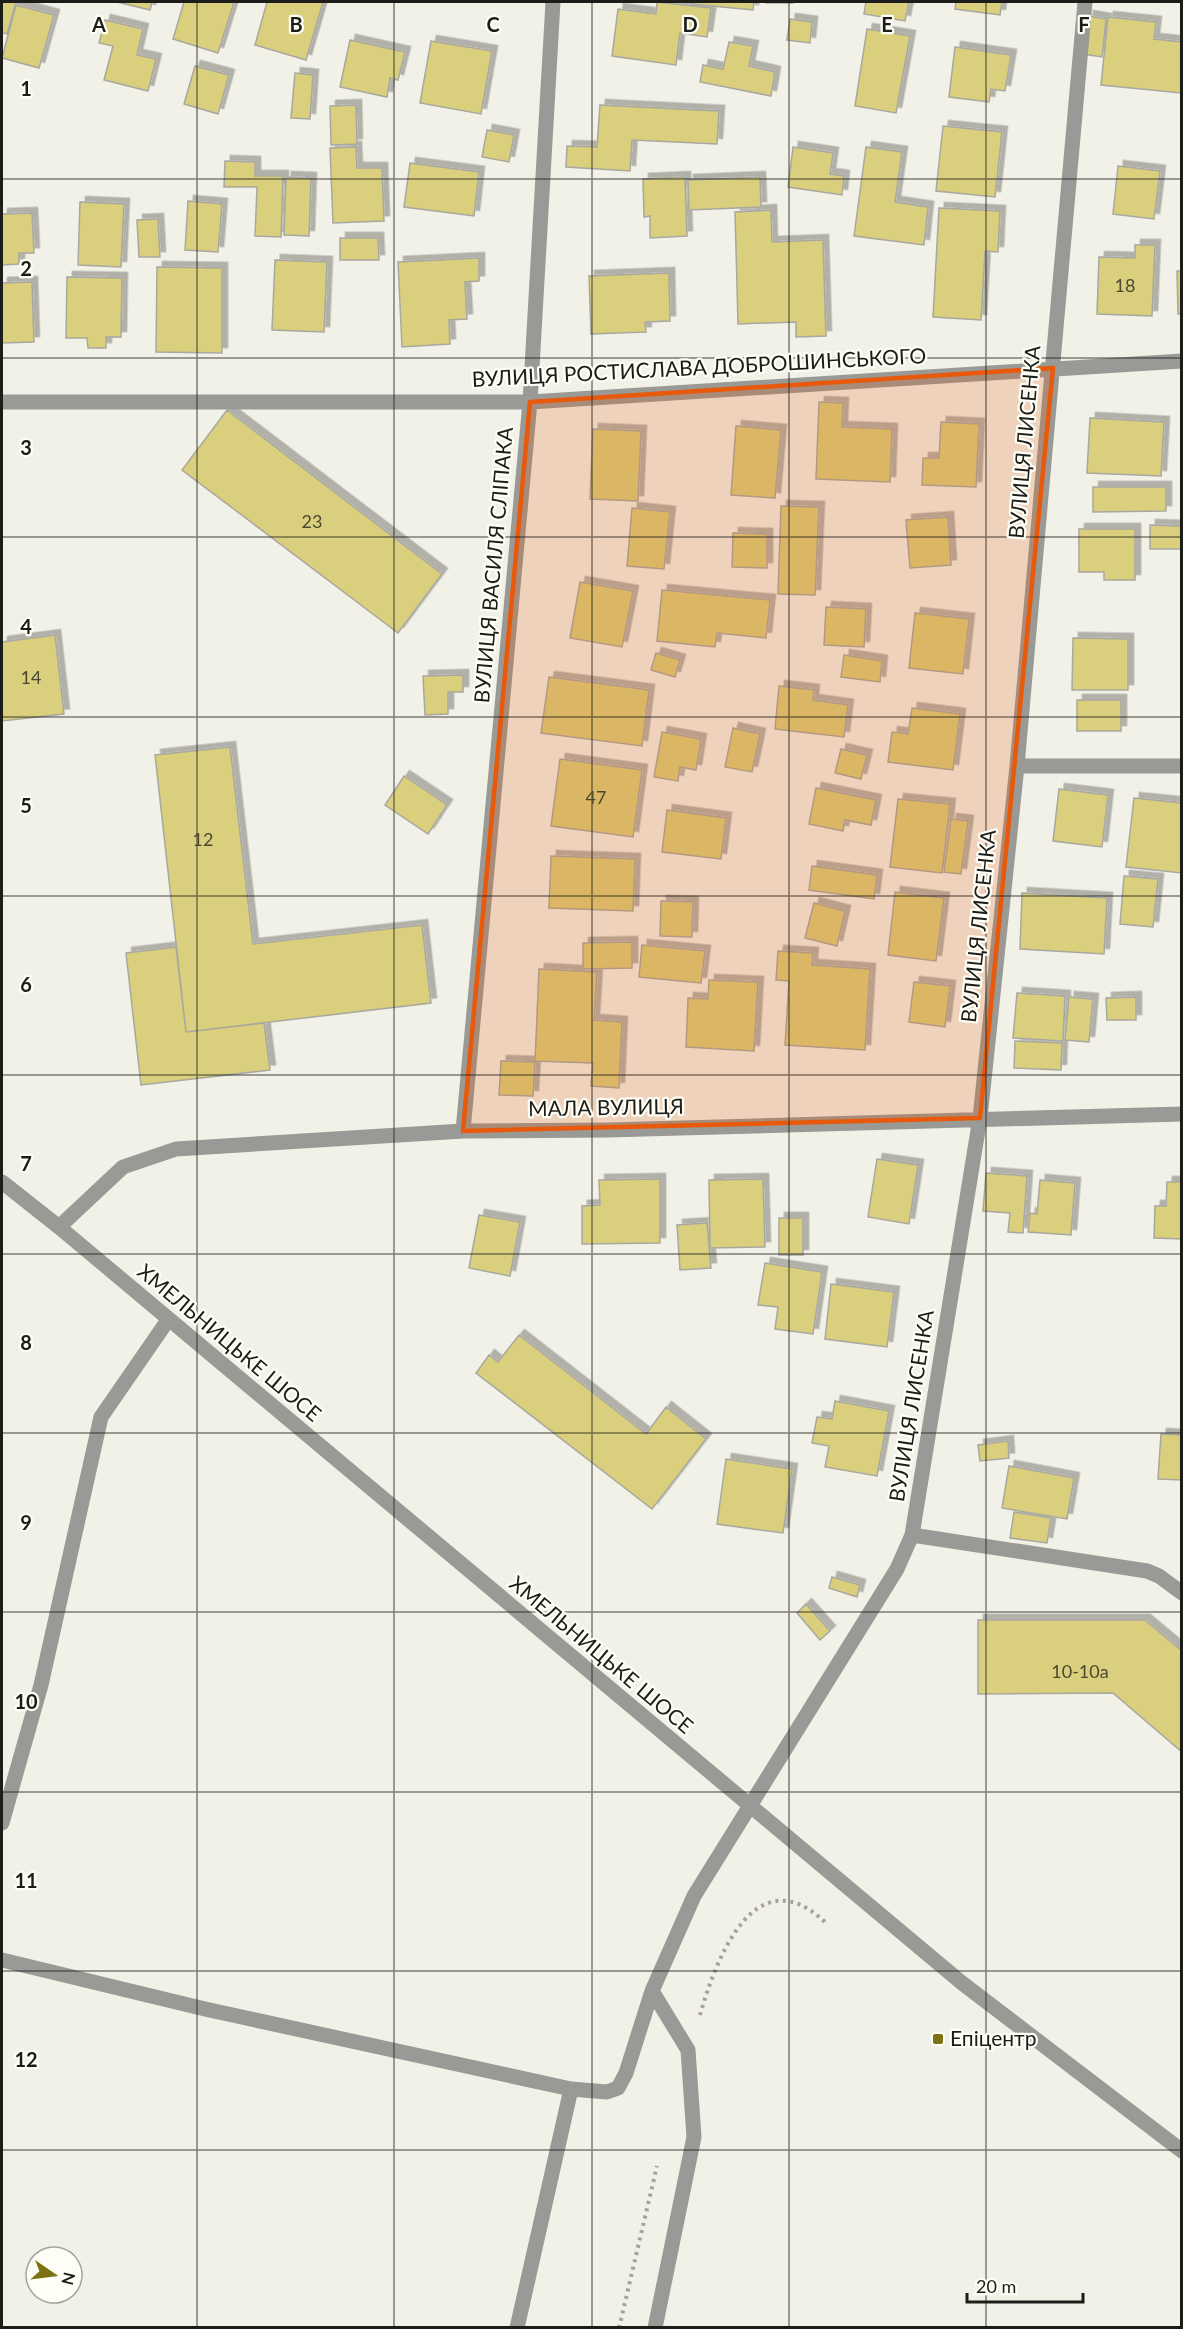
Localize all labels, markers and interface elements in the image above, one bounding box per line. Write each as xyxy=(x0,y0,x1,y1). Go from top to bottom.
text: A xyxy=(91,12,106,36)
text: B xyxy=(289,12,303,36)
text: C xyxy=(486,12,500,36)
text: D xyxy=(682,12,698,36)
text: E xyxy=(881,12,893,36)
text: F xyxy=(1078,12,1090,36)
text: 1 xyxy=(20,76,32,100)
text: 2 xyxy=(20,256,32,280)
house number: 18 xyxy=(1115,274,1135,296)
street label: ВУЛИЦЯ РОСТИСЛАВА ДОБРОШИНСЬКОГО xyxy=(471,342,927,391)
street label: ВУЛИЦЯ ЛИСЕНКА xyxy=(1003,343,1044,540)
street label: ВУЛИЦЯ ВАСИЛЯ СЛІПАКА xyxy=(468,425,517,704)
text: 3 xyxy=(20,435,32,459)
house number: 23 xyxy=(302,510,322,532)
text: 4 xyxy=(20,614,32,638)
house number: 14 xyxy=(21,666,41,688)
house number: 47 xyxy=(586,786,606,808)
text: 5 xyxy=(20,793,32,817)
street label: ВУЛИЦЯ ЛИСЕНКА xyxy=(955,827,1000,1024)
house number: 12 xyxy=(193,828,213,850)
text: 6 xyxy=(20,972,32,996)
street label: МАЛА ВУЛИЦЯ xyxy=(528,1093,684,1120)
text: 7 xyxy=(20,1151,32,1175)
street label: ХМЕЛЬНИЦЬКЕ ШОСЕ xyxy=(133,1258,327,1426)
street label: ВУЛИЦЯ ЛИСЕНКА xyxy=(883,1307,938,1503)
text: 8 xyxy=(20,1330,32,1354)
text: 9 xyxy=(20,1510,32,1534)
street label: ХМЕЛЬНИЦЬКЕ ШОСЕ xyxy=(505,1570,699,1738)
house number: 10-10а xyxy=(1051,1660,1109,1682)
text: 10 xyxy=(14,1689,38,1713)
text: 11 xyxy=(14,1868,38,1892)
place label: Епіцентр xyxy=(950,2025,1037,2050)
marker: Епіцентр xyxy=(931,2032,945,2046)
text: 12 xyxy=(14,2047,38,2071)
north arrow xyxy=(24,2245,84,2305)
scale bar xyxy=(967,2266,1082,2304)
text: N xyxy=(58,2270,80,2287)
text: 20 m xyxy=(976,2275,1016,2297)

